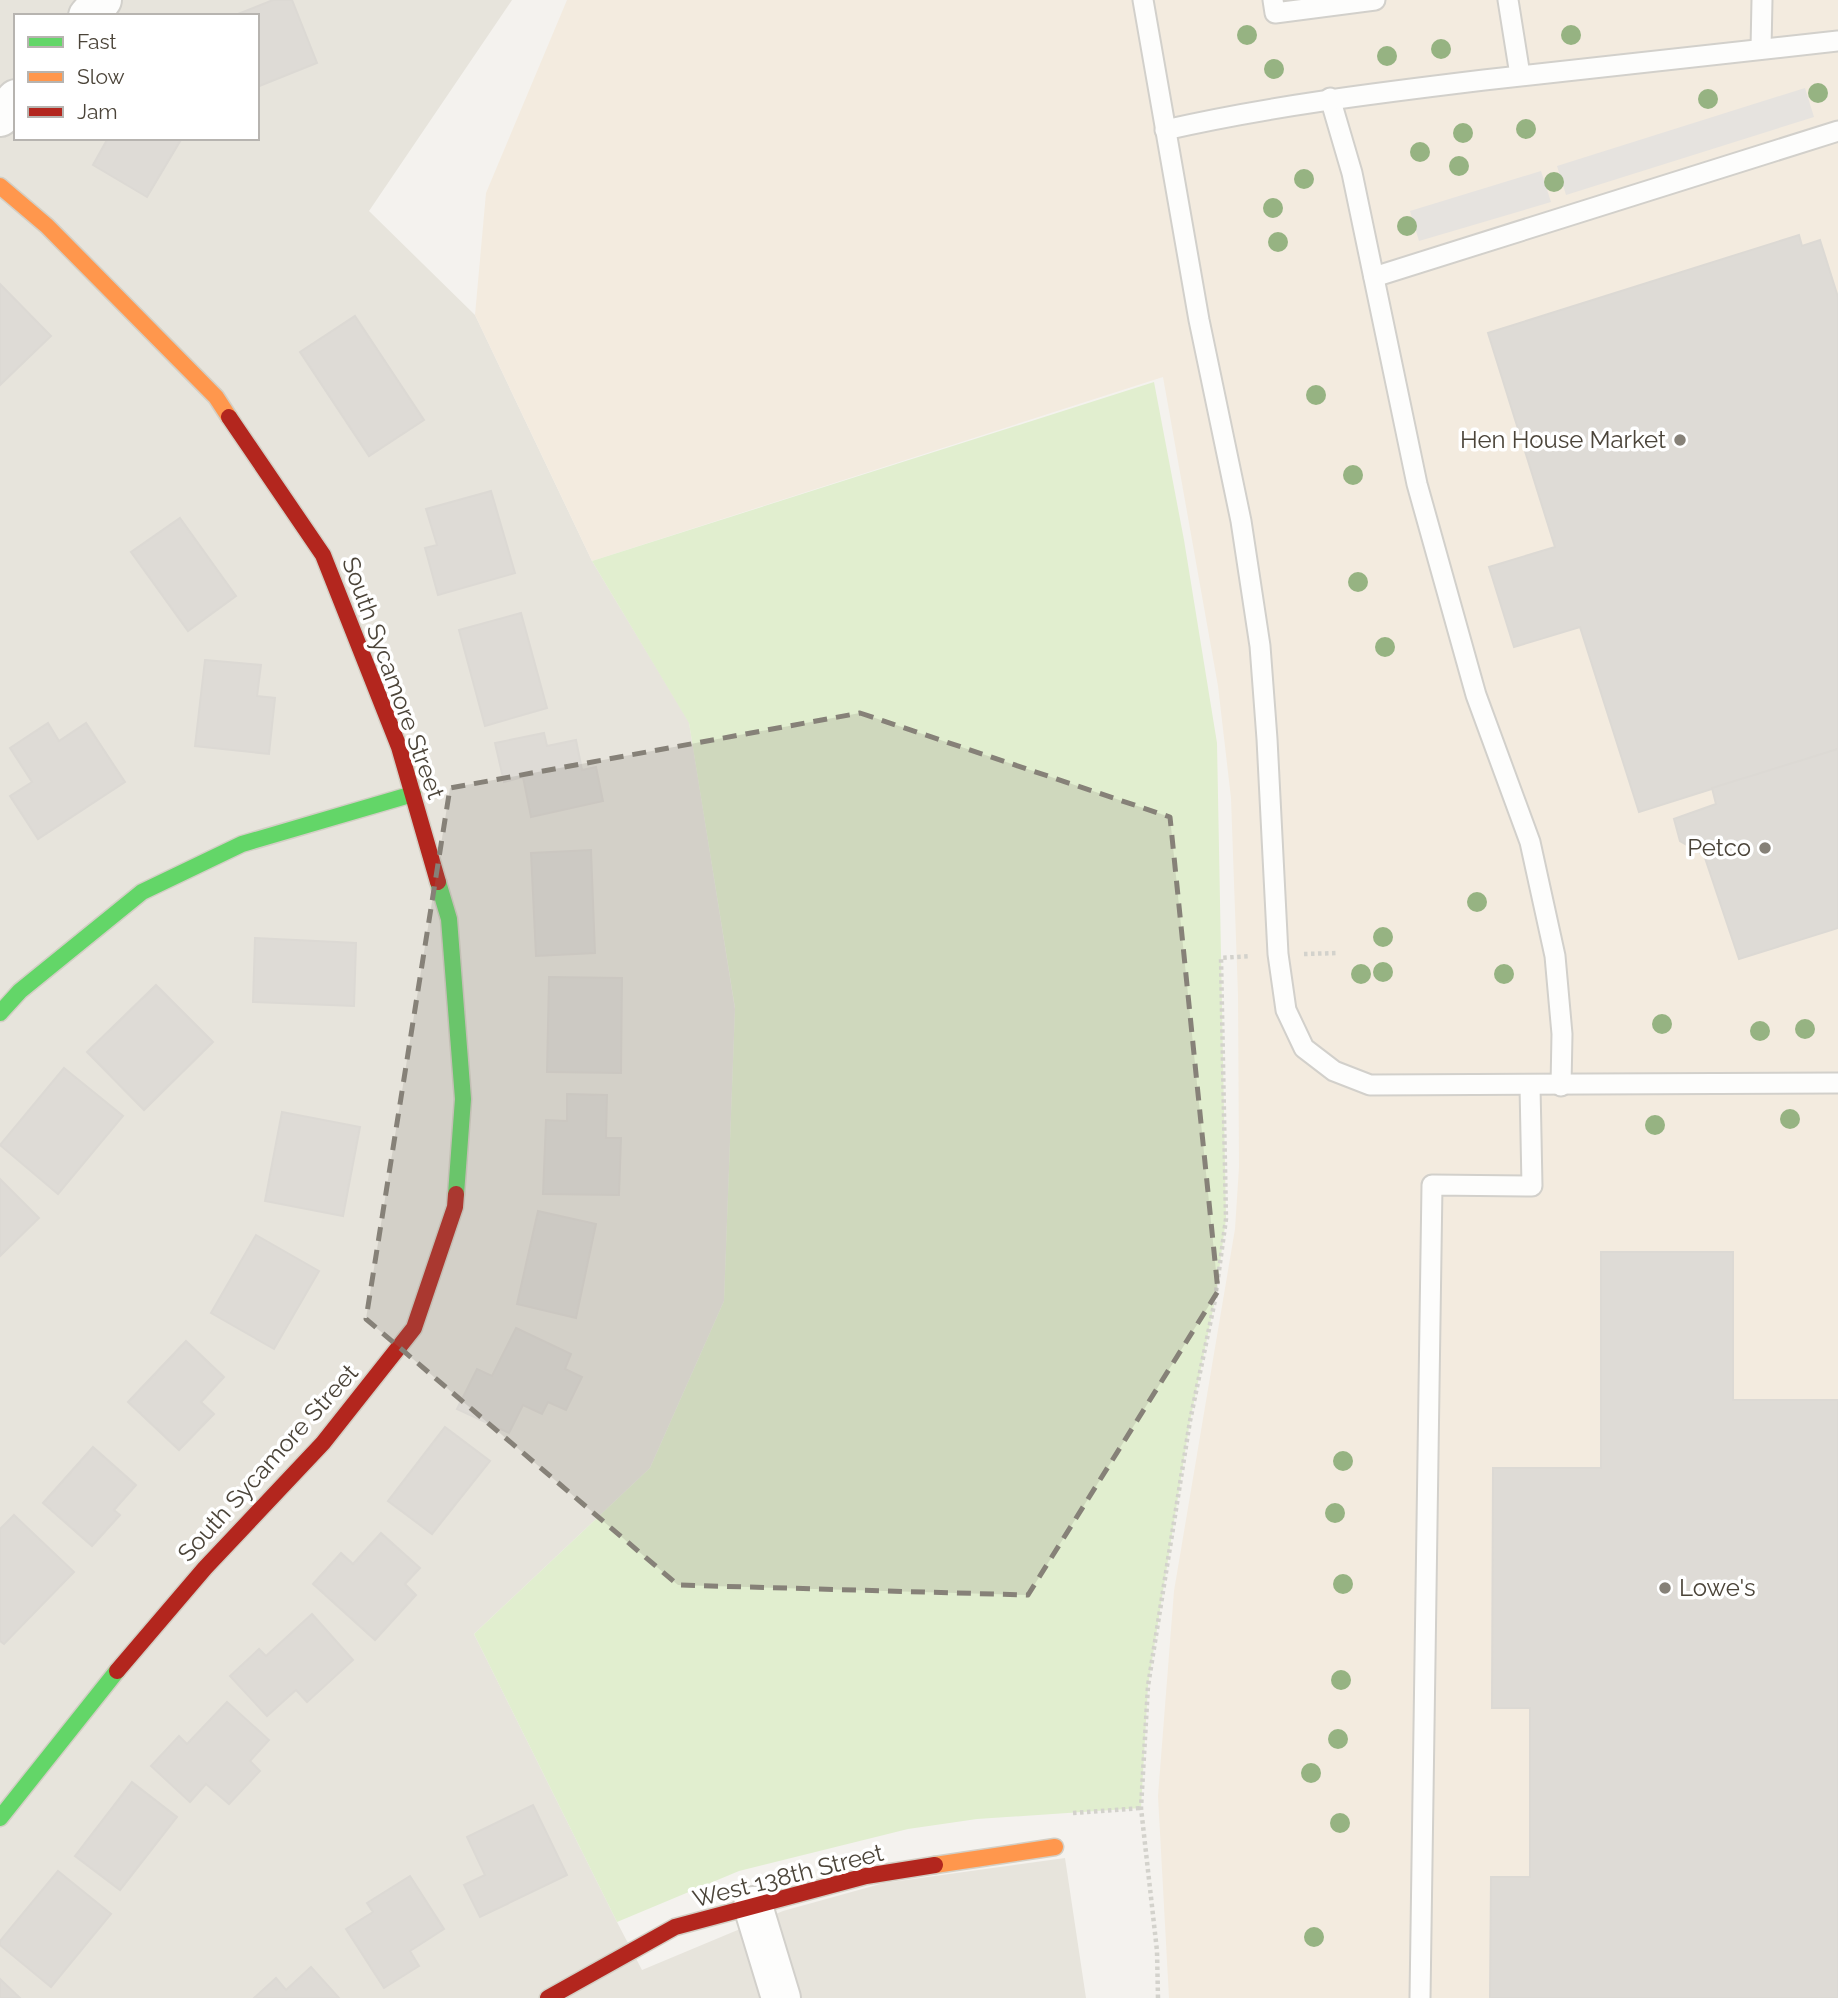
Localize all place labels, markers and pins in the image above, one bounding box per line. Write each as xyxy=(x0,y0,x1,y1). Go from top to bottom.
place label: Hen House Market xyxy=(1460,425,1666,454)
marker: Hen House Market xyxy=(1672,432,1688,448)
place label: Petco xyxy=(1687,833,1751,862)
marker: Petco xyxy=(1757,840,1773,856)
place label: Lowe's xyxy=(1679,1573,1756,1602)
marker: Lowe's xyxy=(1657,1580,1673,1596)

